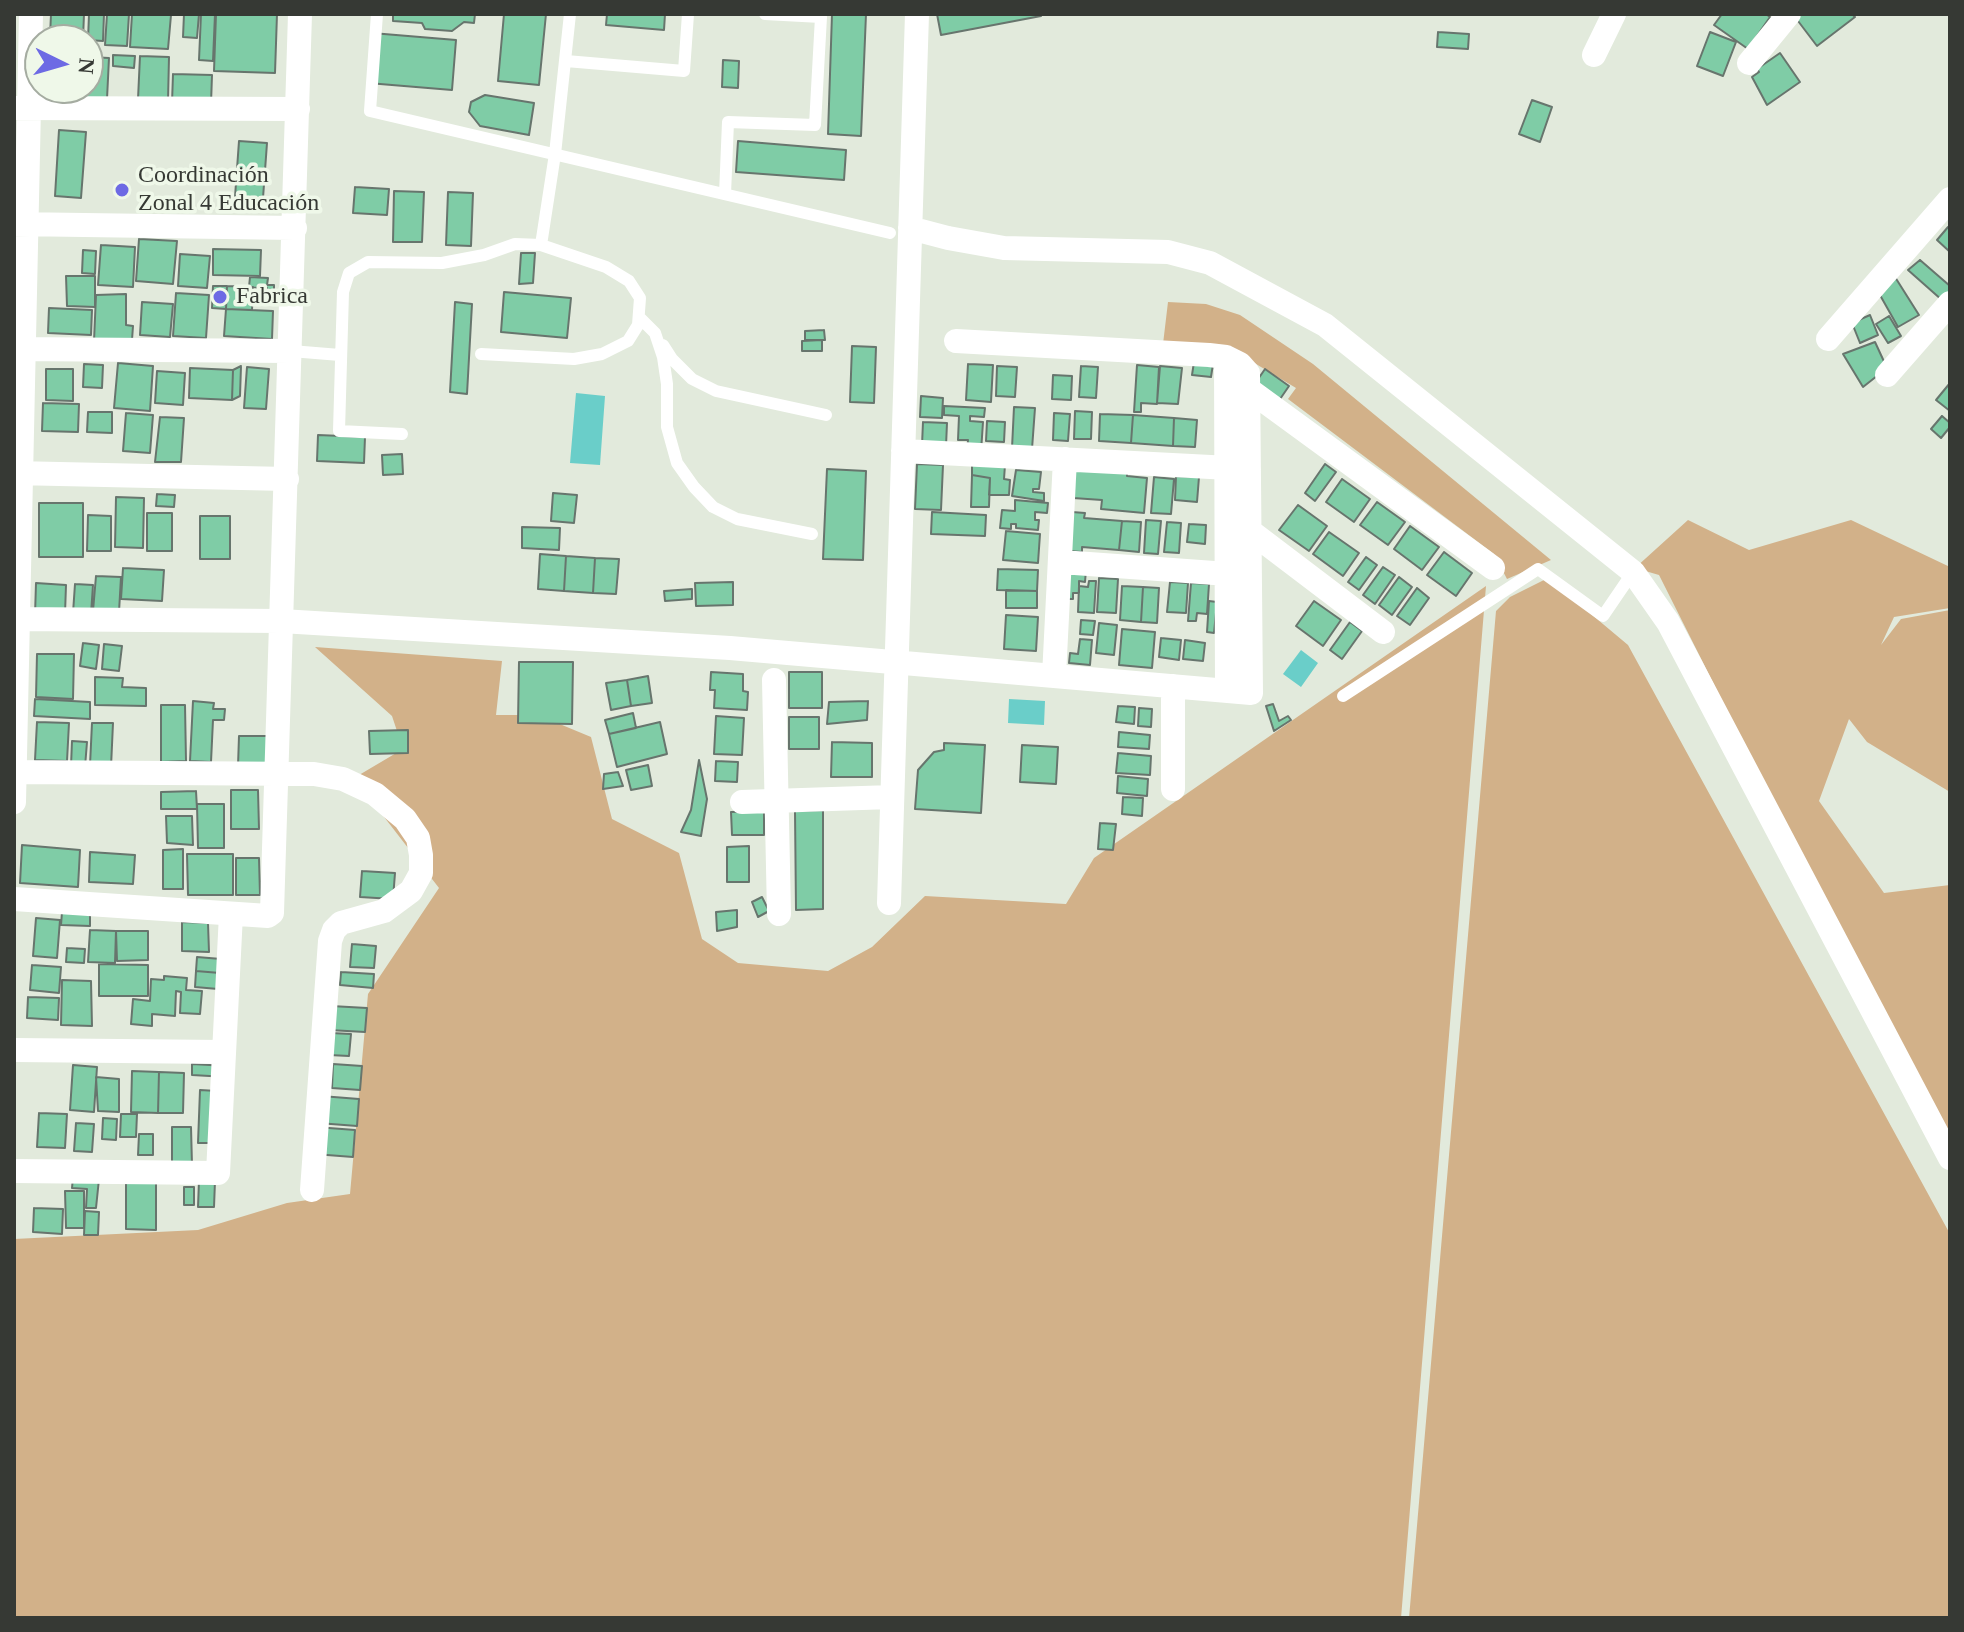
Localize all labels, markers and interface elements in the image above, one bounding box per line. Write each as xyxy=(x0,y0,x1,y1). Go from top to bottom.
north arrow xyxy=(24,24,104,104)
text: N xyxy=(73,57,100,75)
place label: Coordinación Zonal 4 Educación xyxy=(138,162,319,218)
marker: Coordinación Zonal 4 Educación xyxy=(113,181,131,199)
place label: Fabrica xyxy=(236,283,308,311)
marker: Fabrica xyxy=(211,288,229,306)

